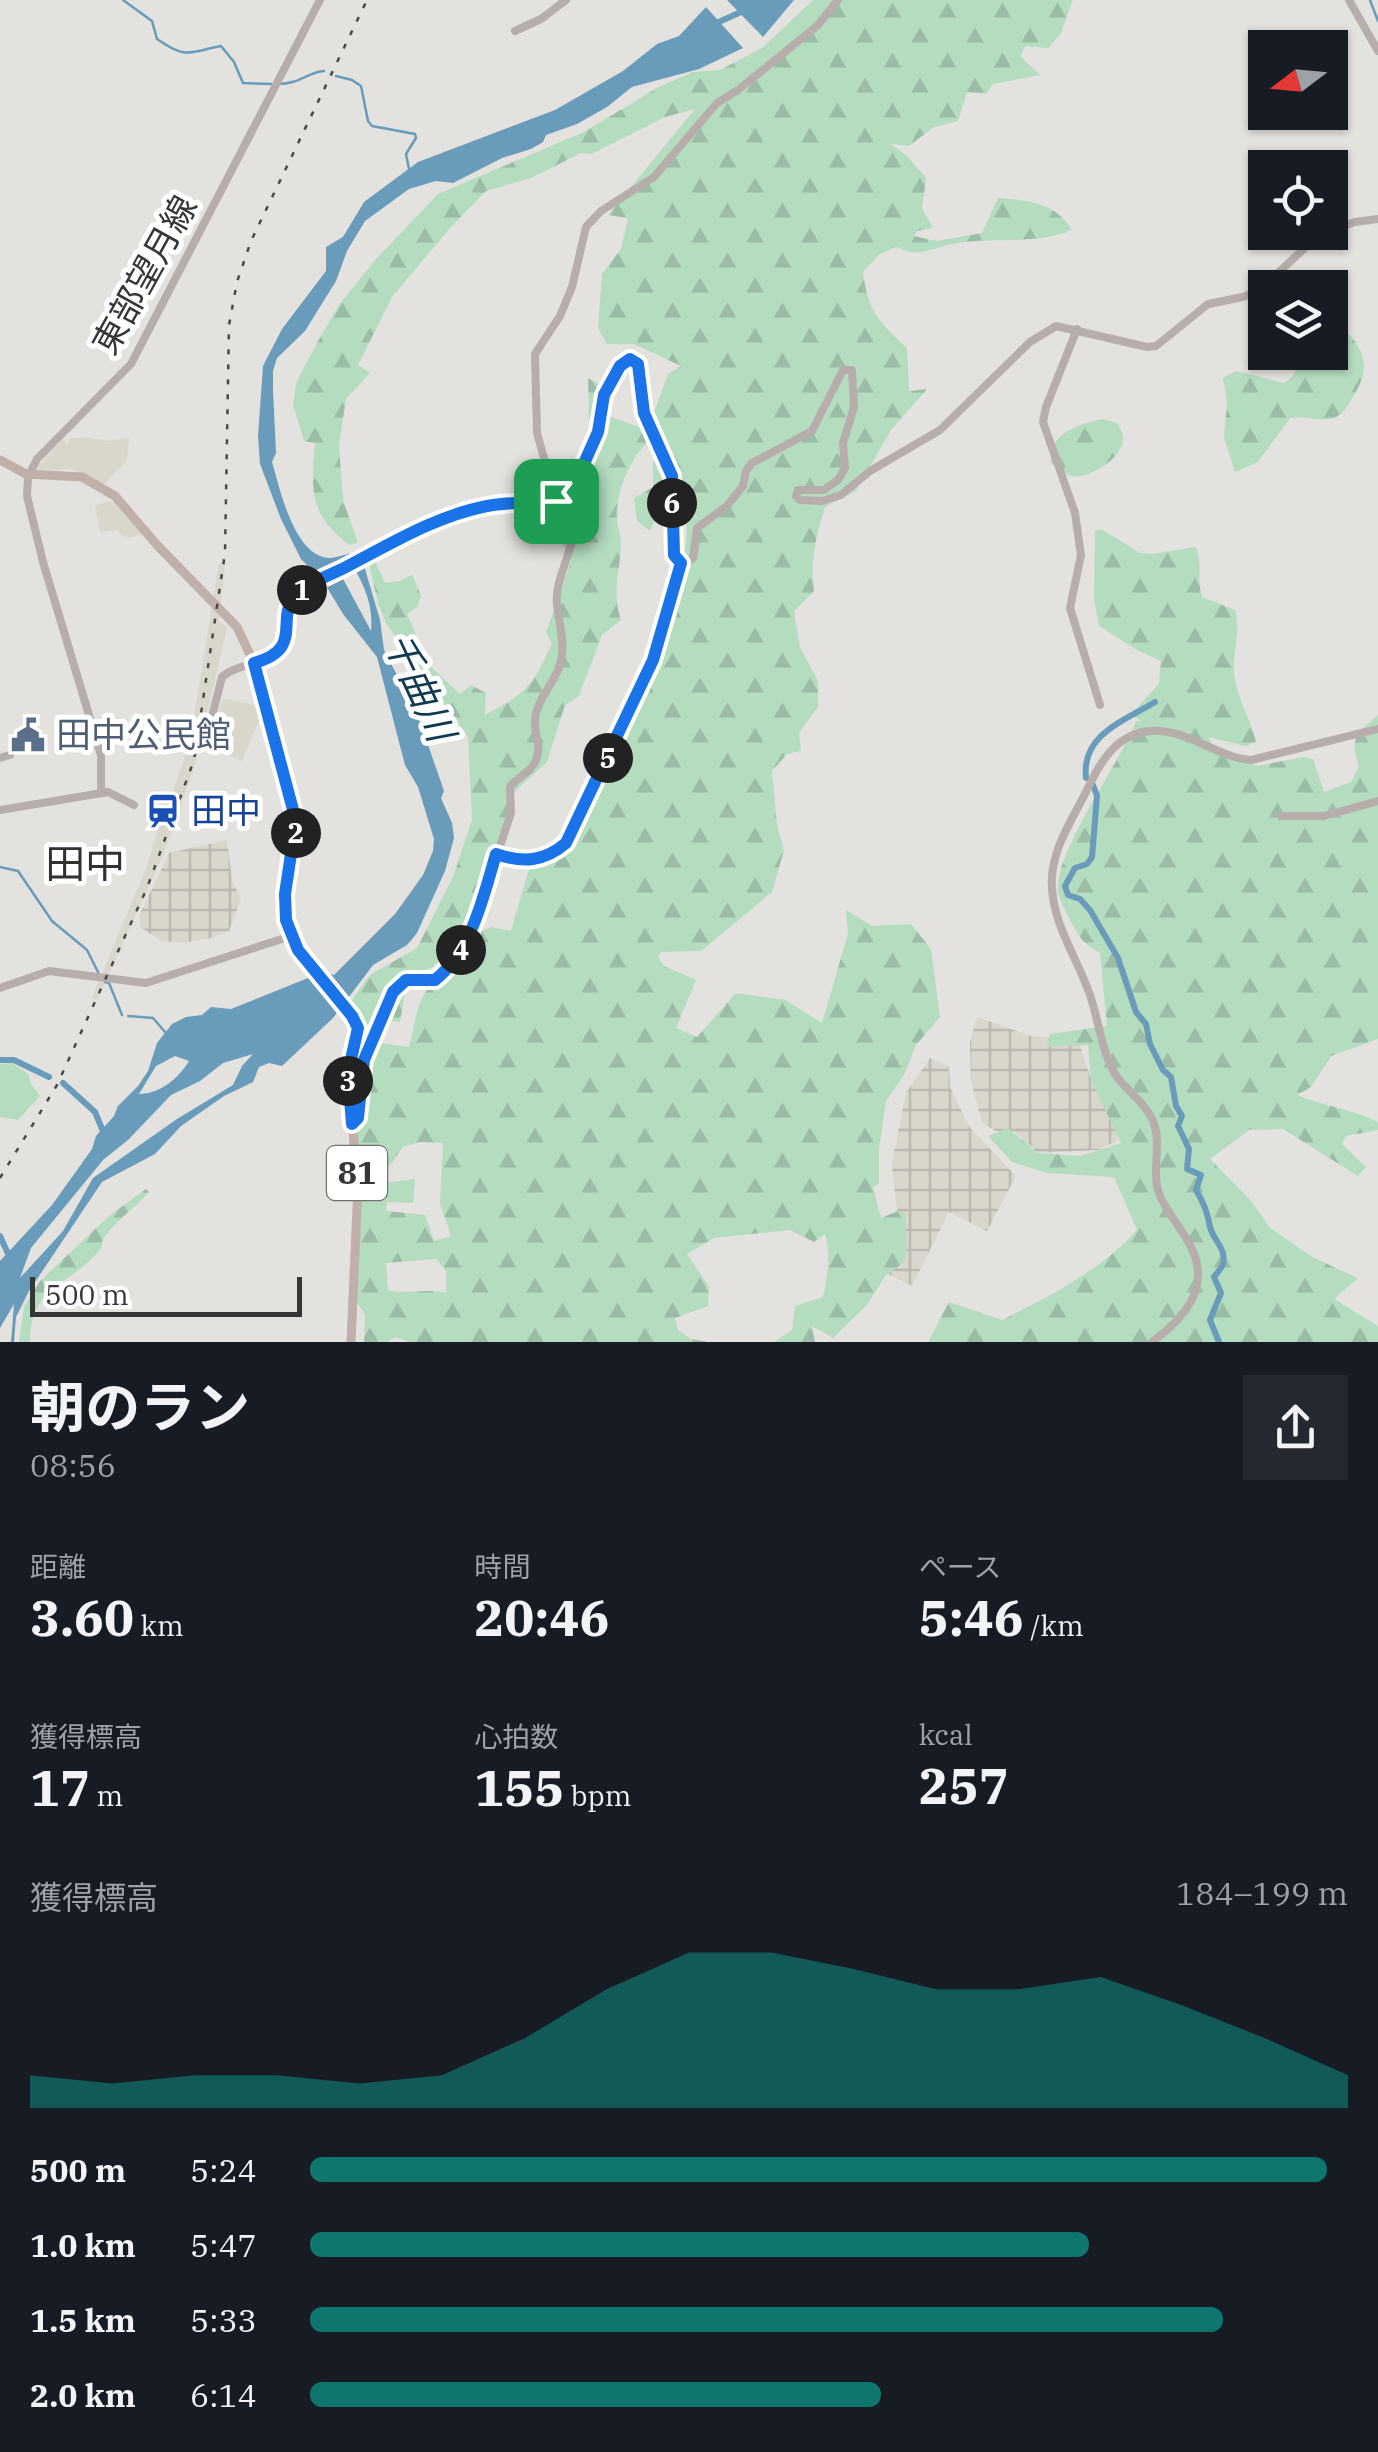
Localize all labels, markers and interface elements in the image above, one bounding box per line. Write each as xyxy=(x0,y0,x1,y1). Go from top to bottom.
north arrow xyxy=(1248,30,1348,130)
map controls xyxy=(1248,30,1348,370)
button: locate xyxy=(1248,150,1348,250)
street label: 東部望月線 xyxy=(82,187,207,362)
button: layers xyxy=(1248,270,1348,370)
pin xyxy=(514,459,599,544)
icon: arrive xyxy=(529,474,584,529)
pin: 6 xyxy=(647,478,697,528)
text: 6 xyxy=(664,484,680,521)
pin: 1 xyxy=(277,565,327,615)
text: 1 xyxy=(294,571,310,608)
water label: 千曲川 xyxy=(374,624,468,752)
place label: 田中公民館 xyxy=(56,711,231,757)
public building icon: 田中公民館 xyxy=(9,716,47,754)
pin: 5 xyxy=(583,733,633,783)
text: 5 xyxy=(600,739,616,776)
place label: 田中 xyxy=(191,787,261,833)
station icon: 田中 xyxy=(144,792,182,830)
pin: 2 xyxy=(271,808,321,858)
text: 2 xyxy=(288,814,304,851)
district label: 田中 xyxy=(45,837,125,889)
pin: 4 xyxy=(436,925,486,975)
text: 4 xyxy=(453,931,469,968)
pin: 3 xyxy=(323,1056,373,1106)
text: 3 xyxy=(340,1062,356,1099)
road number: 81 xyxy=(327,1146,387,1200)
scale bar xyxy=(30,1272,302,1316)
text: 500 m xyxy=(45,1276,129,1313)
text: 朝のラン xyxy=(30,1371,250,1442)
button: share xyxy=(1243,1375,1348,1480)
text: 08:56 xyxy=(30,1444,116,1486)
text: 距離 xyxy=(30,1548,86,1585)
text: 時間 xyxy=(474,1548,530,1585)
text: ペース xyxy=(919,1548,1001,1585)
text: 3.60 xyxy=(30,1585,134,1650)
text: 20:46 xyxy=(474,1585,609,1650)
text: 5:46 xyxy=(919,1585,1024,1650)
text: km xyxy=(134,1607,184,1644)
text: /km xyxy=(1024,1607,1084,1644)
text: kcal xyxy=(919,1716,973,1753)
text: 獲得標高 xyxy=(30,1718,142,1755)
text: 心拍数 xyxy=(474,1718,558,1755)
text: 257 xyxy=(919,1753,1009,1818)
text: 17 xyxy=(30,1755,90,1820)
text: 155 xyxy=(474,1755,564,1820)
text: m xyxy=(90,1777,123,1814)
text: bpm xyxy=(564,1777,631,1814)
text: 184–199 m xyxy=(1176,1872,1348,1914)
text: 獲得標高 xyxy=(30,1876,158,1918)
text: 500 m xyxy=(30,2149,126,2191)
text: 5:24 xyxy=(190,2149,257,2191)
text: 1.0 km xyxy=(30,2224,136,2266)
text: 5:47 xyxy=(190,2224,257,2266)
text: 1.5 km xyxy=(30,2299,136,2341)
text: 5:33 xyxy=(190,2299,257,2341)
text: 2.0 km xyxy=(30,2374,136,2416)
text: 6:14 xyxy=(190,2374,257,2416)

